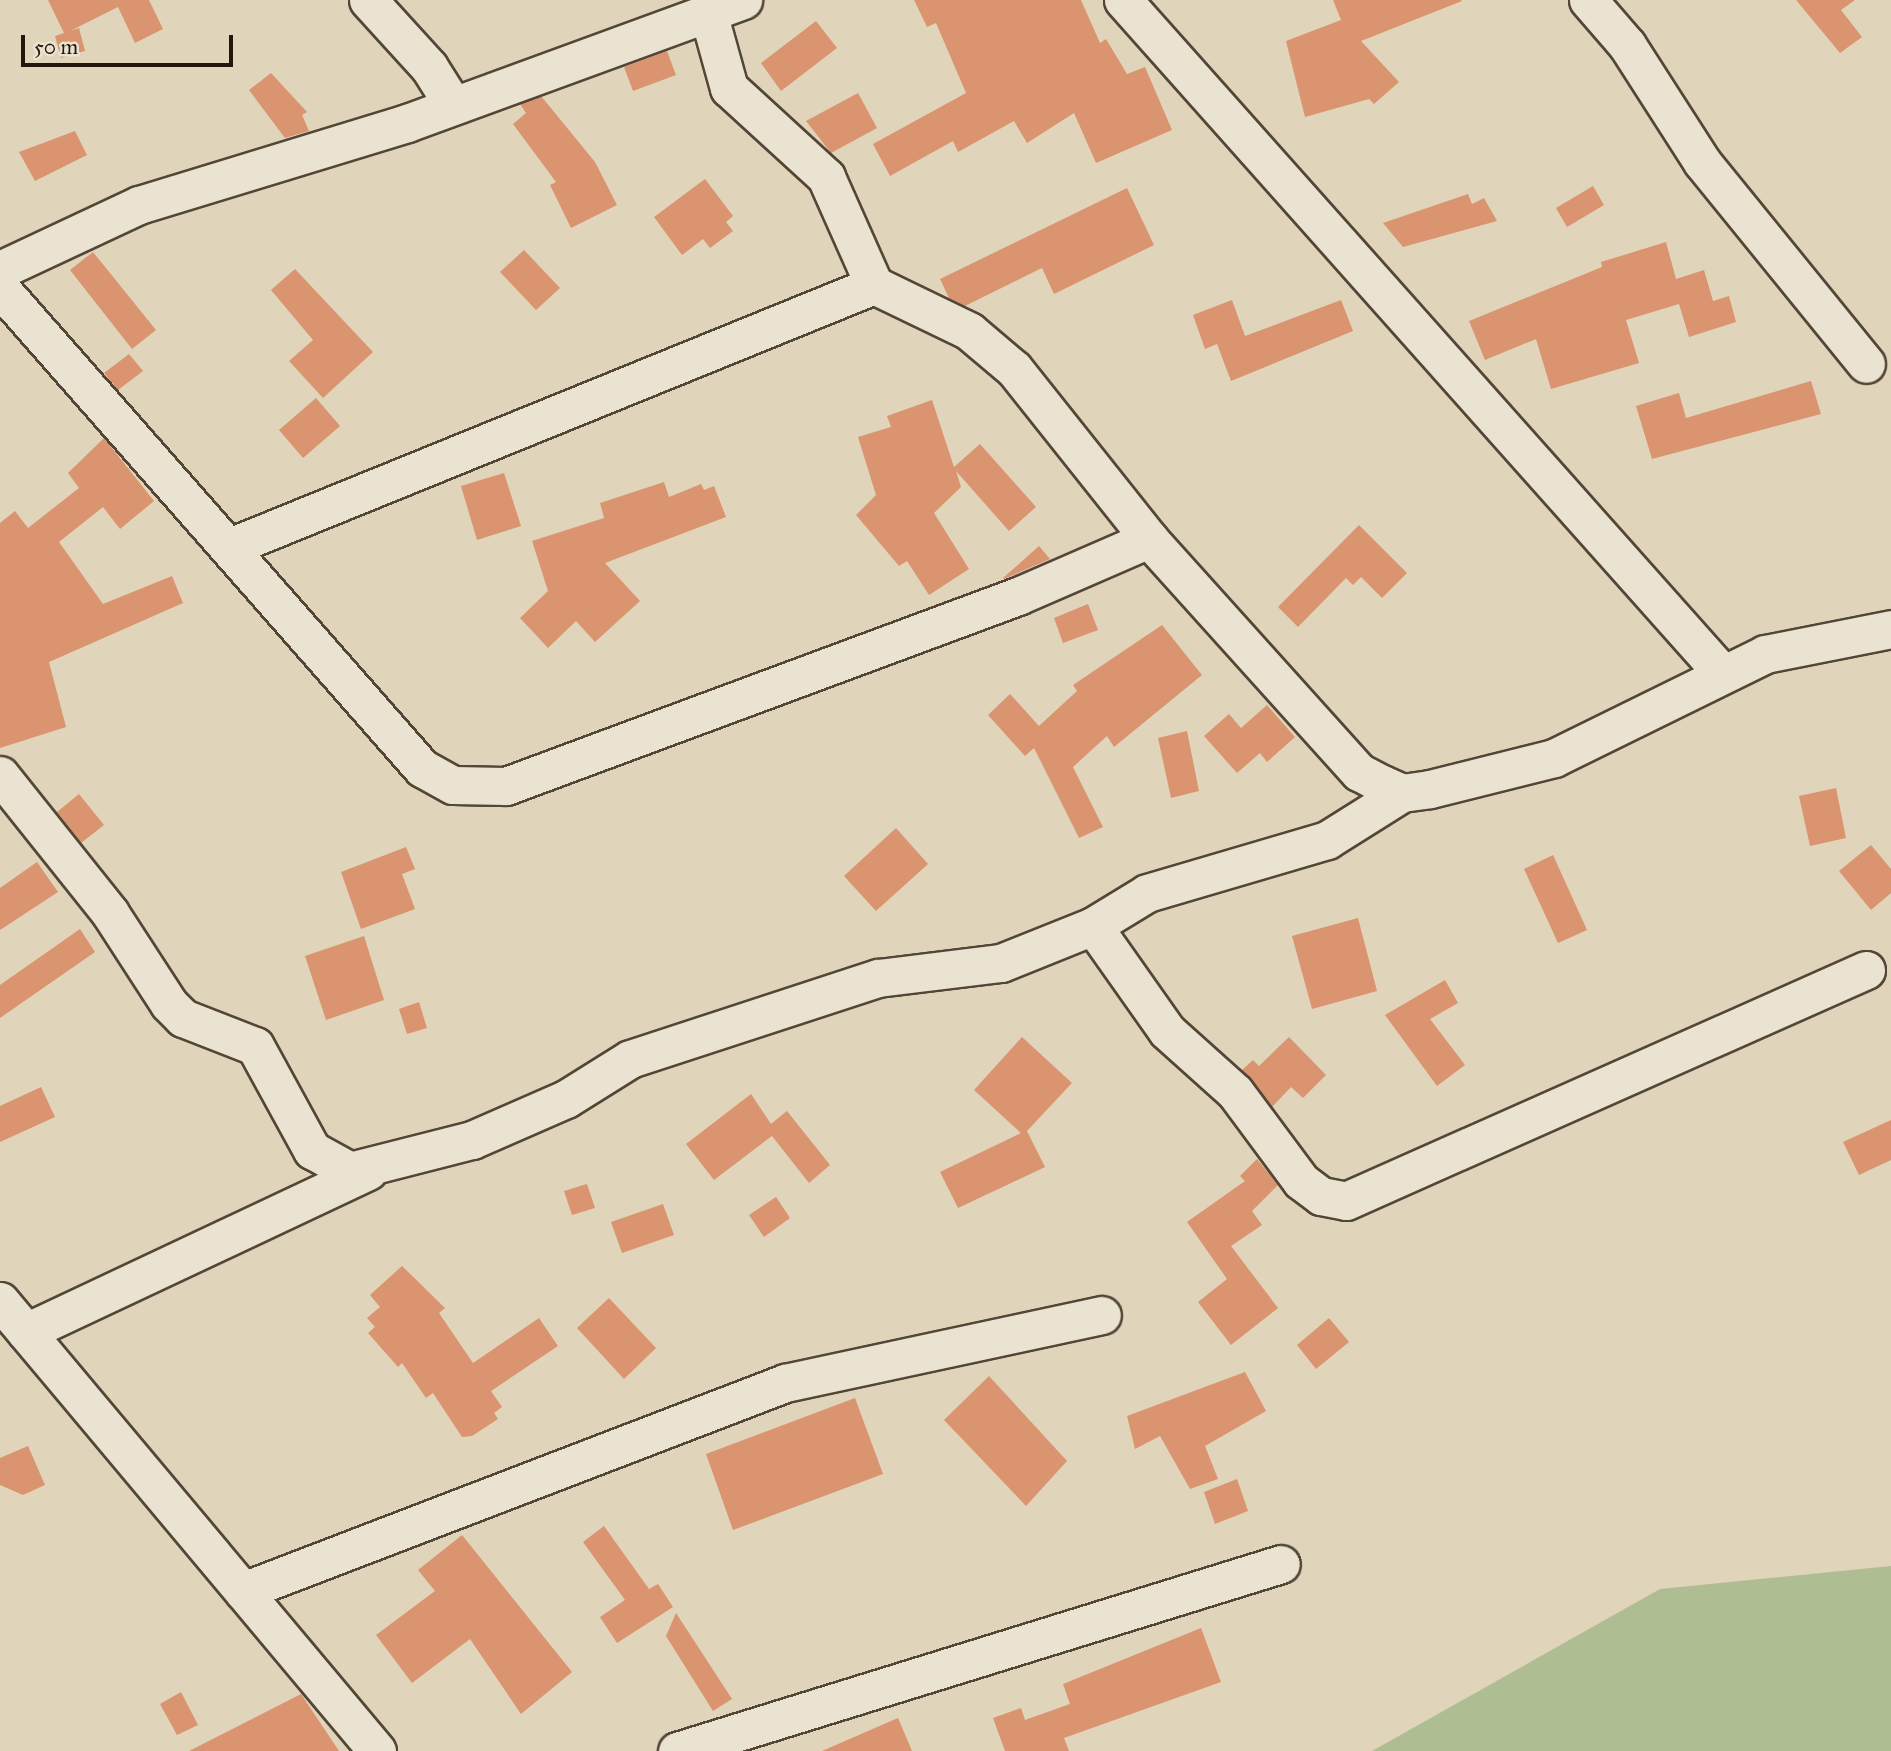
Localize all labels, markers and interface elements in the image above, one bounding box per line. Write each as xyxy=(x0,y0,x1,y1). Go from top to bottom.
scale bar xyxy=(24,21,236,65)
text: 50 m xyxy=(34,34,78,60)

